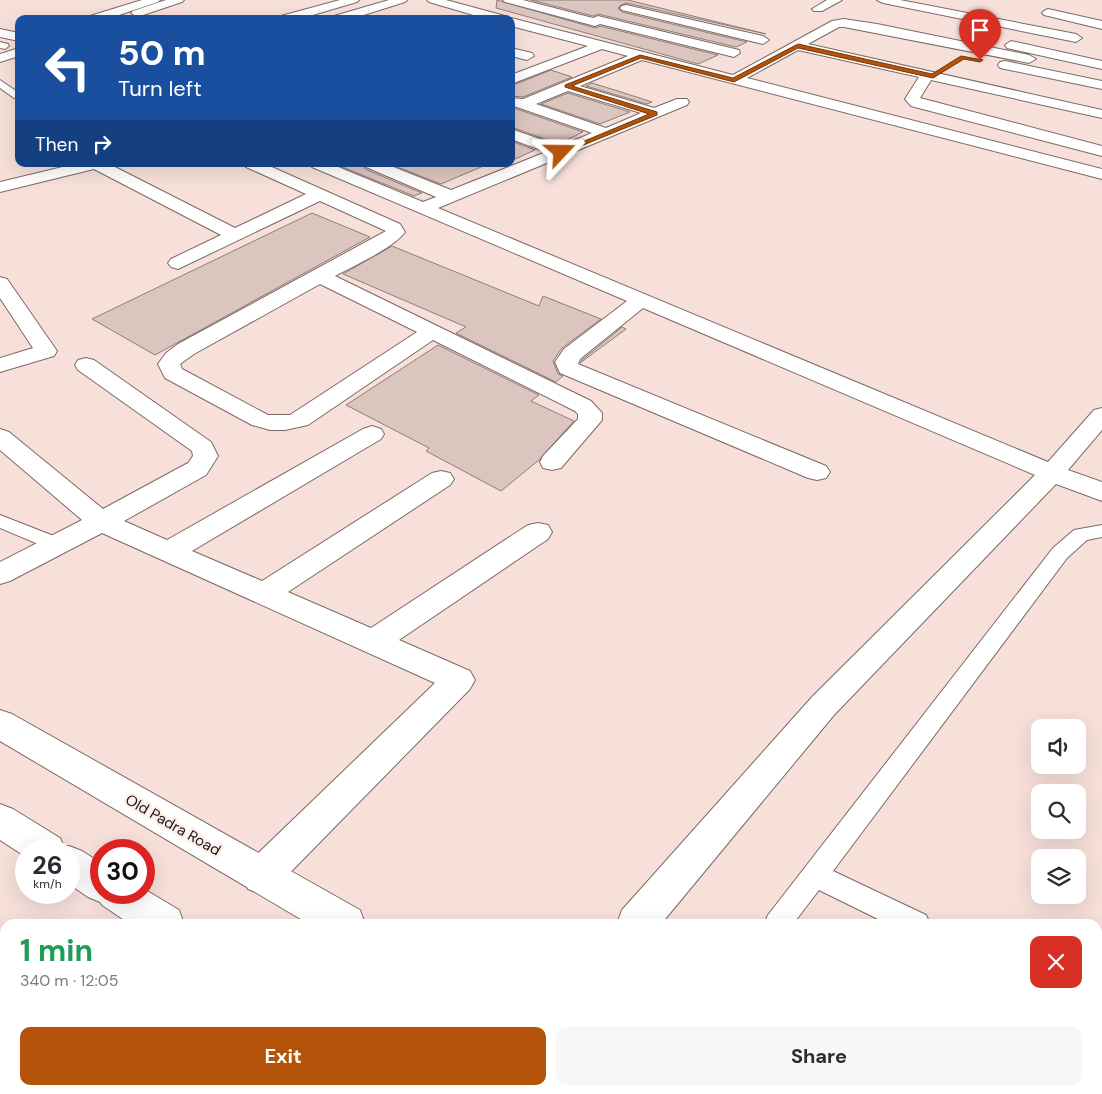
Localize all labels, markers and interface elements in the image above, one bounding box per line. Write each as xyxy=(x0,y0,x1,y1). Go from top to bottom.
pin xyxy=(959,9,1001,60)
icon: arrive xyxy=(966,16,994,44)
text: 50 m xyxy=(118,30,206,76)
icon: left xyxy=(35,35,100,100)
text: Turn left xyxy=(118,74,202,103)
position arrow xyxy=(534,125,586,177)
icon: right xyxy=(88,130,116,158)
text: Then xyxy=(35,132,78,157)
map controls xyxy=(1031,719,1086,904)
button: sound xyxy=(1031,719,1086,774)
button: search xyxy=(1031,784,1086,839)
street label: Old Padra Road xyxy=(122,790,224,860)
speed limit sign: 30 xyxy=(90,839,155,904)
text: 26 xyxy=(32,849,63,882)
button: layers xyxy=(1031,849,1086,904)
text: km/h xyxy=(33,876,62,892)
text: 1 min xyxy=(20,931,93,970)
button: close xyxy=(1030,936,1082,988)
text: 340 m · 12:05 xyxy=(20,970,118,991)
button: Exit xyxy=(20,1027,546,1085)
button: Share xyxy=(556,1027,1082,1085)

